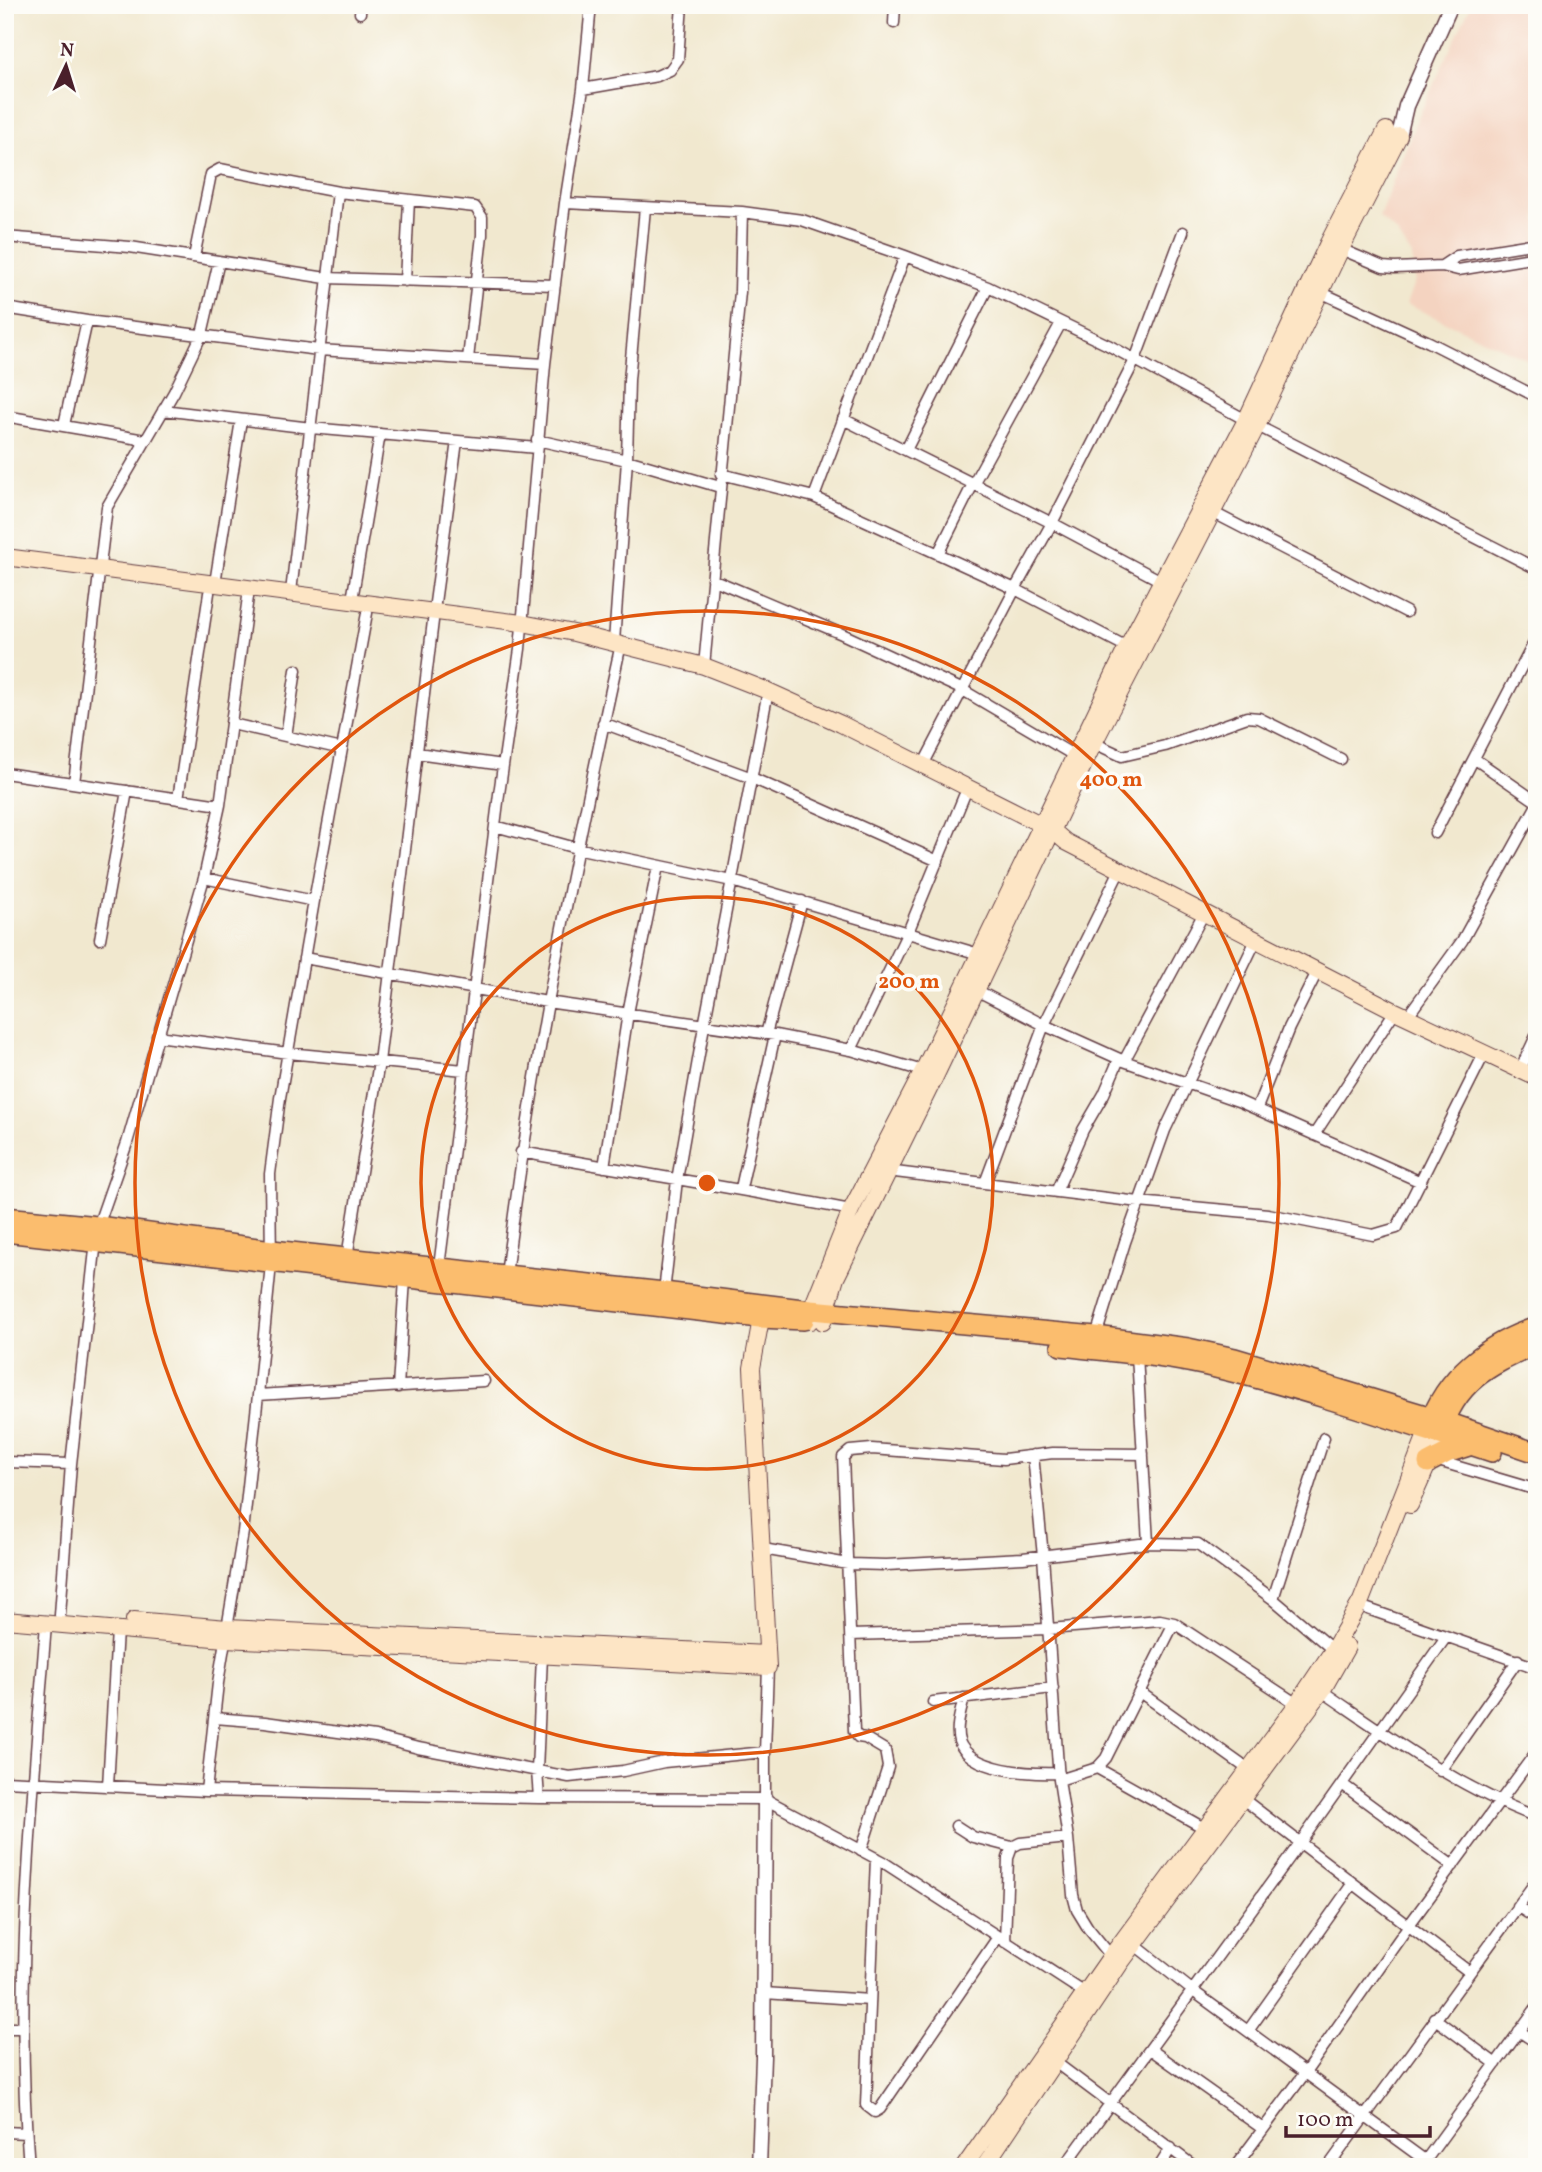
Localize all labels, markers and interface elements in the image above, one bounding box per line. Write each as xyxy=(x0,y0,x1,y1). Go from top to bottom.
north arrow xyxy=(32,32,102,102)
text: N xyxy=(59,38,75,65)
text: 400 m xyxy=(1080,766,1142,795)
text: 200 m xyxy=(878,968,940,997)
centre of rings xyxy=(695,1171,719,1195)
scale bar xyxy=(1286,2095,1430,2139)
text: 100 m xyxy=(1297,2106,1354,2135)

